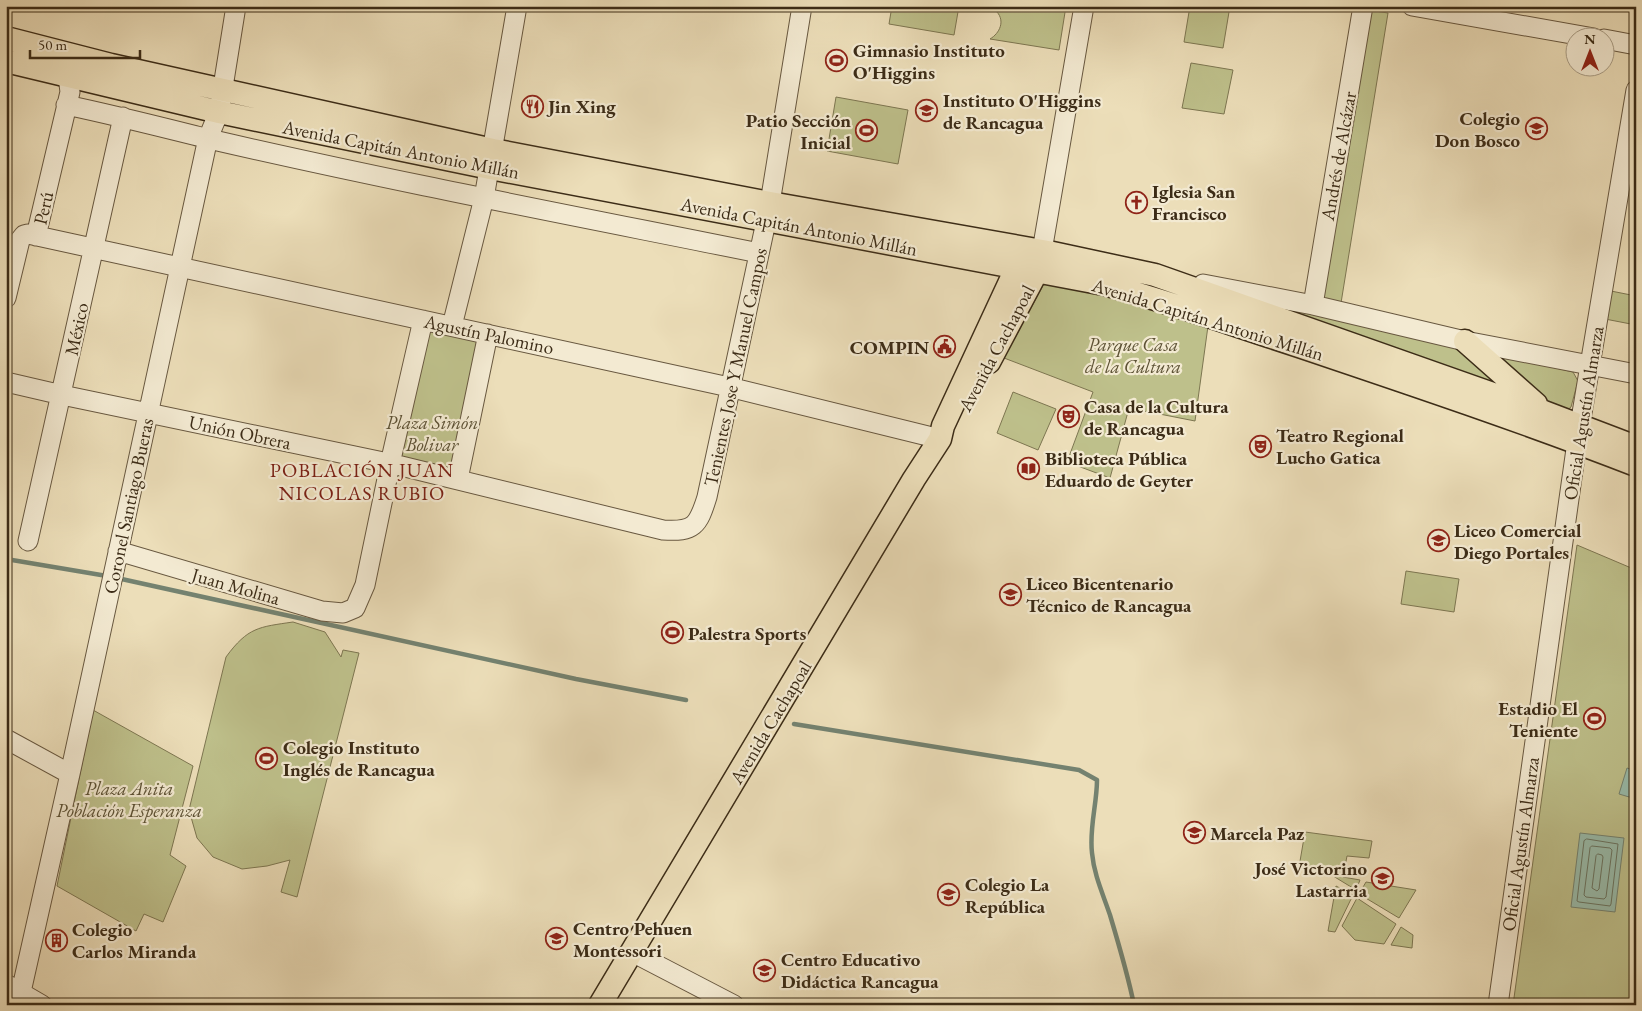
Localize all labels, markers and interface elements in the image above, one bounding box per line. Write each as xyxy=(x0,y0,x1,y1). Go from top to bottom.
scale bar xyxy=(30,28,140,60)
north arrow xyxy=(1564,28,1614,78)
text: N xyxy=(1584,30,1596,48)
text: 50 m xyxy=(38,35,67,54)
place label: Gimnasio Instituto O'Higgins xyxy=(853,38,1005,85)
sports icon: Gimnasio Instituto O'Higgins xyxy=(825,49,849,73)
place label: Instituto O'Higgins de Rancagua xyxy=(943,88,1101,135)
street label: Andrés de Alcázar xyxy=(1315,89,1362,224)
restaurant icon: Jin Xing xyxy=(520,94,544,118)
place label: Jin Xing xyxy=(546,94,616,119)
school or university icon: Instituto O'Higgins de Rancagua xyxy=(915,99,939,123)
place label: Colegio Don Bosco xyxy=(1435,106,1520,153)
place label: Patio Sección Inicial xyxy=(746,108,852,155)
street label: Avenida Capitán Antonio Millán xyxy=(279,114,521,185)
school or university icon: Colegio Don Bosco xyxy=(1524,117,1548,141)
sports icon: Patio Sección Inicial xyxy=(855,119,879,143)
place label: Iglesia San Francisco xyxy=(1152,179,1235,226)
street label: Perú xyxy=(28,189,59,227)
church icon: Iglesia San Francisco xyxy=(1124,190,1148,214)
street label: Avenida Capitán Antonio Millán xyxy=(677,191,919,262)
street label: Tenientes Jose Y Manuel Campos xyxy=(698,246,773,489)
street label: Avenida Capitán Antonio Millán xyxy=(1088,272,1327,367)
street label: Avenida Cachapoal xyxy=(952,280,1041,417)
street label: México xyxy=(59,300,94,358)
street label: Agustín Palomino xyxy=(421,308,556,360)
street label: Oficial Agustín Almarza xyxy=(1557,324,1610,502)
park label: Parque Casa de la Cultura xyxy=(1085,332,1181,379)
place label: COMPIN xyxy=(850,335,930,360)
public building icon: COMPIN xyxy=(933,335,957,359)
place label: Casa de la Cultura de Rancagua xyxy=(1084,394,1229,441)
theatre icon: Casa de la Cultura de Rancagua xyxy=(1056,405,1080,429)
street label: Unión Obrera xyxy=(186,409,294,456)
park label: Plaza Simón Bolivar xyxy=(386,410,478,457)
street label: Coronel Santiago Bueras xyxy=(98,416,159,596)
place label: Teatro Regional Lucho Gatica xyxy=(1276,423,1405,470)
theatre icon: Teatro Regional Lucho Gatica xyxy=(1248,434,1272,458)
place label: Biblioteca Pública Eduardo de Geyter xyxy=(1045,446,1193,493)
district label: POBLACIÓN JUAN NICOLAS RUBIO xyxy=(270,457,454,506)
library icon: Biblioteca Pública Eduardo de Geyter xyxy=(1017,457,1041,481)
place label: Liceo Comercial Diego Portales xyxy=(1454,518,1582,565)
school or university icon: Liceo Comercial Diego Portales xyxy=(1426,529,1450,553)
street label: Juan Molina xyxy=(187,561,283,611)
place label: Liceo Bicentenario Técnico de Rancagua xyxy=(1026,571,1192,618)
school or university icon: Liceo Bicentenario Técnico de Rancagua xyxy=(998,582,1022,606)
sports icon: Palestra Sports xyxy=(660,621,684,645)
place label: Palestra Sports xyxy=(688,621,806,646)
street label: Avenida Cachapoal xyxy=(723,655,817,790)
place label: Estadio El Teniente xyxy=(1498,696,1579,743)
sports icon: Estadio El Teniente xyxy=(1582,707,1606,731)
place label: Colegio Instituto Inglés de Rancagua xyxy=(283,735,435,782)
sports icon: Colegio Instituto Inglés de Rancagua xyxy=(255,746,279,770)
street label: Oficial Agustín Almarza xyxy=(1496,755,1545,933)
park label: Plaza Anita Población Esperanza xyxy=(56,776,202,823)
school or university icon: Marcela Paz xyxy=(1182,821,1206,845)
place label: Marcela Paz xyxy=(1210,821,1304,846)
place label: José Victorino Lastarria xyxy=(1253,856,1368,903)
school or university icon: José Victorino Lastarria xyxy=(1371,867,1395,891)
place label: Colegio La República xyxy=(965,872,1050,919)
school or university icon: Colegio La República xyxy=(937,883,961,907)
place label: Centro Pehuen Montessori xyxy=(573,916,693,963)
place label: Colegio Carlos Miranda xyxy=(72,917,197,964)
school or university icon: Centro Pehuen Montessori xyxy=(545,927,569,951)
building icon: Colegio Carlos Miranda xyxy=(44,928,68,952)
place label: Centro Educativo Didáctica Rancagua xyxy=(781,947,939,994)
school or university icon: Centro Educativo Didáctica Rancagua xyxy=(753,958,777,982)

